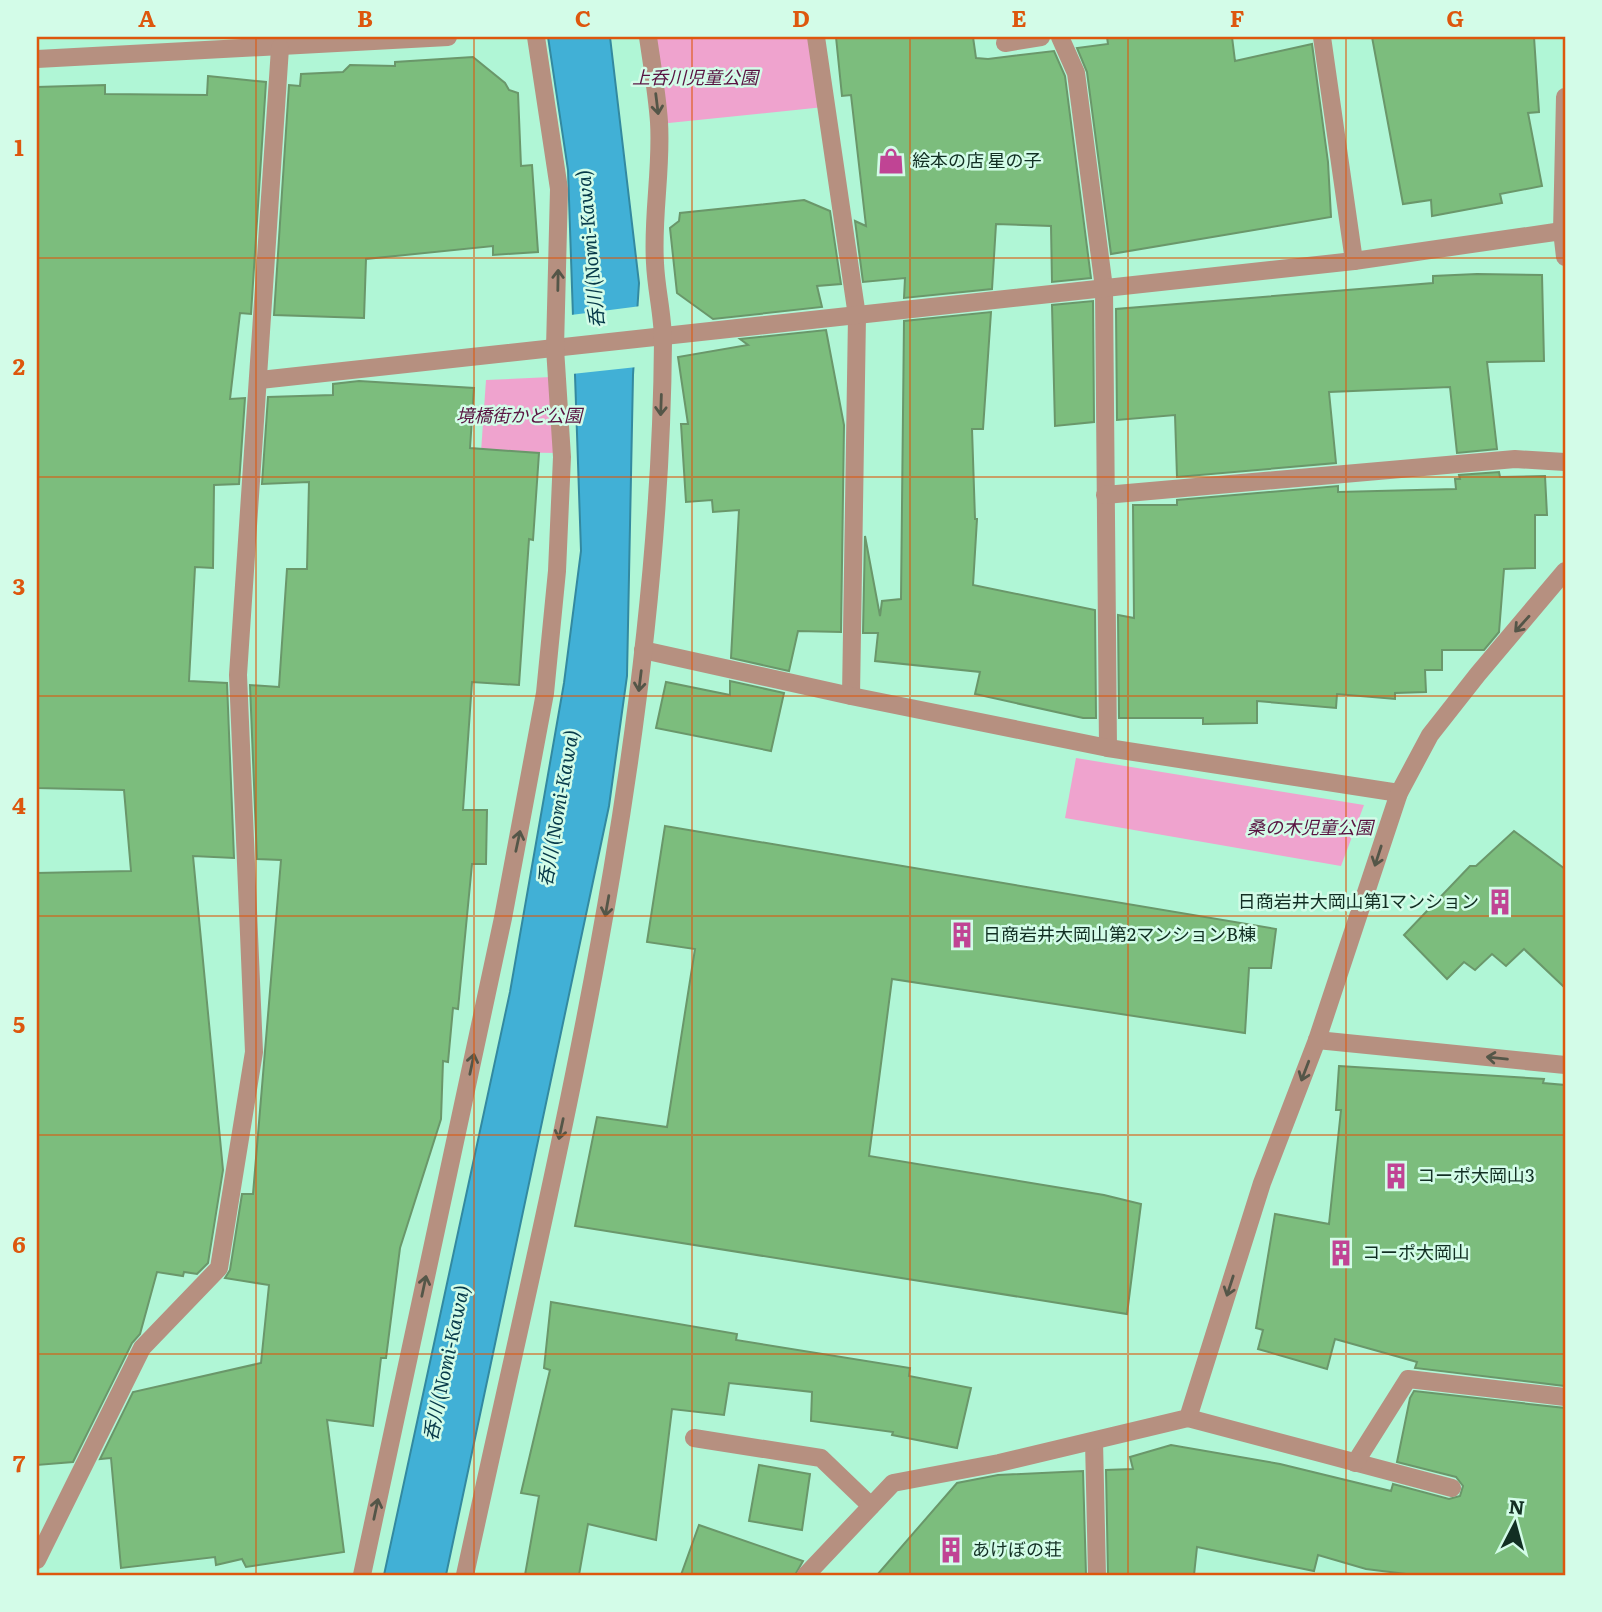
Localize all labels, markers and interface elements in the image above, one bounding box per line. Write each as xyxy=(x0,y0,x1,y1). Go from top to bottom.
text: A xyxy=(138,0,156,34)
text: B xyxy=(357,0,373,34)
text: C xyxy=(575,0,591,34)
text: D xyxy=(792,0,810,34)
text: E xyxy=(1011,0,1027,34)
text: F xyxy=(1230,0,1245,34)
text: G xyxy=(1446,0,1464,34)
park label: 上呑川児童公園 xyxy=(632,63,761,90)
one-way arrow xyxy=(650,93,663,115)
text: 1 xyxy=(14,129,24,163)
shop icon: 絵本の店 星の子 xyxy=(876,146,906,176)
place label: 絵本の店 星の子 xyxy=(912,146,1042,173)
water label: 呑川 (Nomi-Kawa) xyxy=(568,169,610,329)
one-way arrow xyxy=(551,269,564,292)
text: 2 xyxy=(13,348,25,382)
one-way arrow xyxy=(654,393,667,416)
park label: 境橋街かど公園 xyxy=(456,401,585,428)
text: 3 xyxy=(13,568,25,602)
one-way arrow xyxy=(1514,614,1530,632)
one-way arrow xyxy=(633,669,646,691)
water label: 呑川 (Nomi-Kawa) xyxy=(529,727,585,888)
text: 4 xyxy=(12,787,26,821)
park label: 桑の木児童公園 xyxy=(1247,813,1376,840)
one-way arrow xyxy=(512,830,526,853)
one-way arrow xyxy=(1371,844,1383,866)
place label: 日商岩井大岡山第1マンション xyxy=(1238,887,1479,914)
building icon: 日商岩井大岡山第1マンション xyxy=(1485,887,1515,917)
one-way arrow xyxy=(600,894,613,917)
building icon: 日商岩井大岡山第2マンションB棟 xyxy=(947,920,977,950)
place label: 日商岩井大岡山第2マンションB棟 xyxy=(983,920,1256,947)
text: 5 xyxy=(13,1006,25,1040)
one-way arrow xyxy=(1487,1051,1509,1064)
one-way arrow xyxy=(465,1053,479,1076)
one-way arrow xyxy=(1298,1060,1310,1082)
one-way arrow xyxy=(554,1117,567,1139)
building icon: コーポ大岡山3 xyxy=(1381,1161,1411,1191)
place label: コーポ大岡山3 xyxy=(1417,1161,1535,1188)
text: 6 xyxy=(12,1226,26,1260)
building icon: コーポ大岡山 xyxy=(1326,1238,1356,1268)
place label: コーポ大岡山 xyxy=(1362,1238,1470,1265)
one-way arrow xyxy=(1222,1274,1235,1296)
one-way arrow xyxy=(417,1275,431,1298)
water label: 呑川 (Nomi-Kawa) xyxy=(415,1282,475,1443)
text: 7 xyxy=(13,1445,26,1479)
north arrow xyxy=(1480,1490,1550,1560)
text: N xyxy=(1507,1491,1526,1521)
one-way arrow xyxy=(371,1498,384,1520)
building icon: あけぼの荘 xyxy=(936,1535,966,1565)
place label: あけぼの荘 xyxy=(972,1535,1062,1562)

